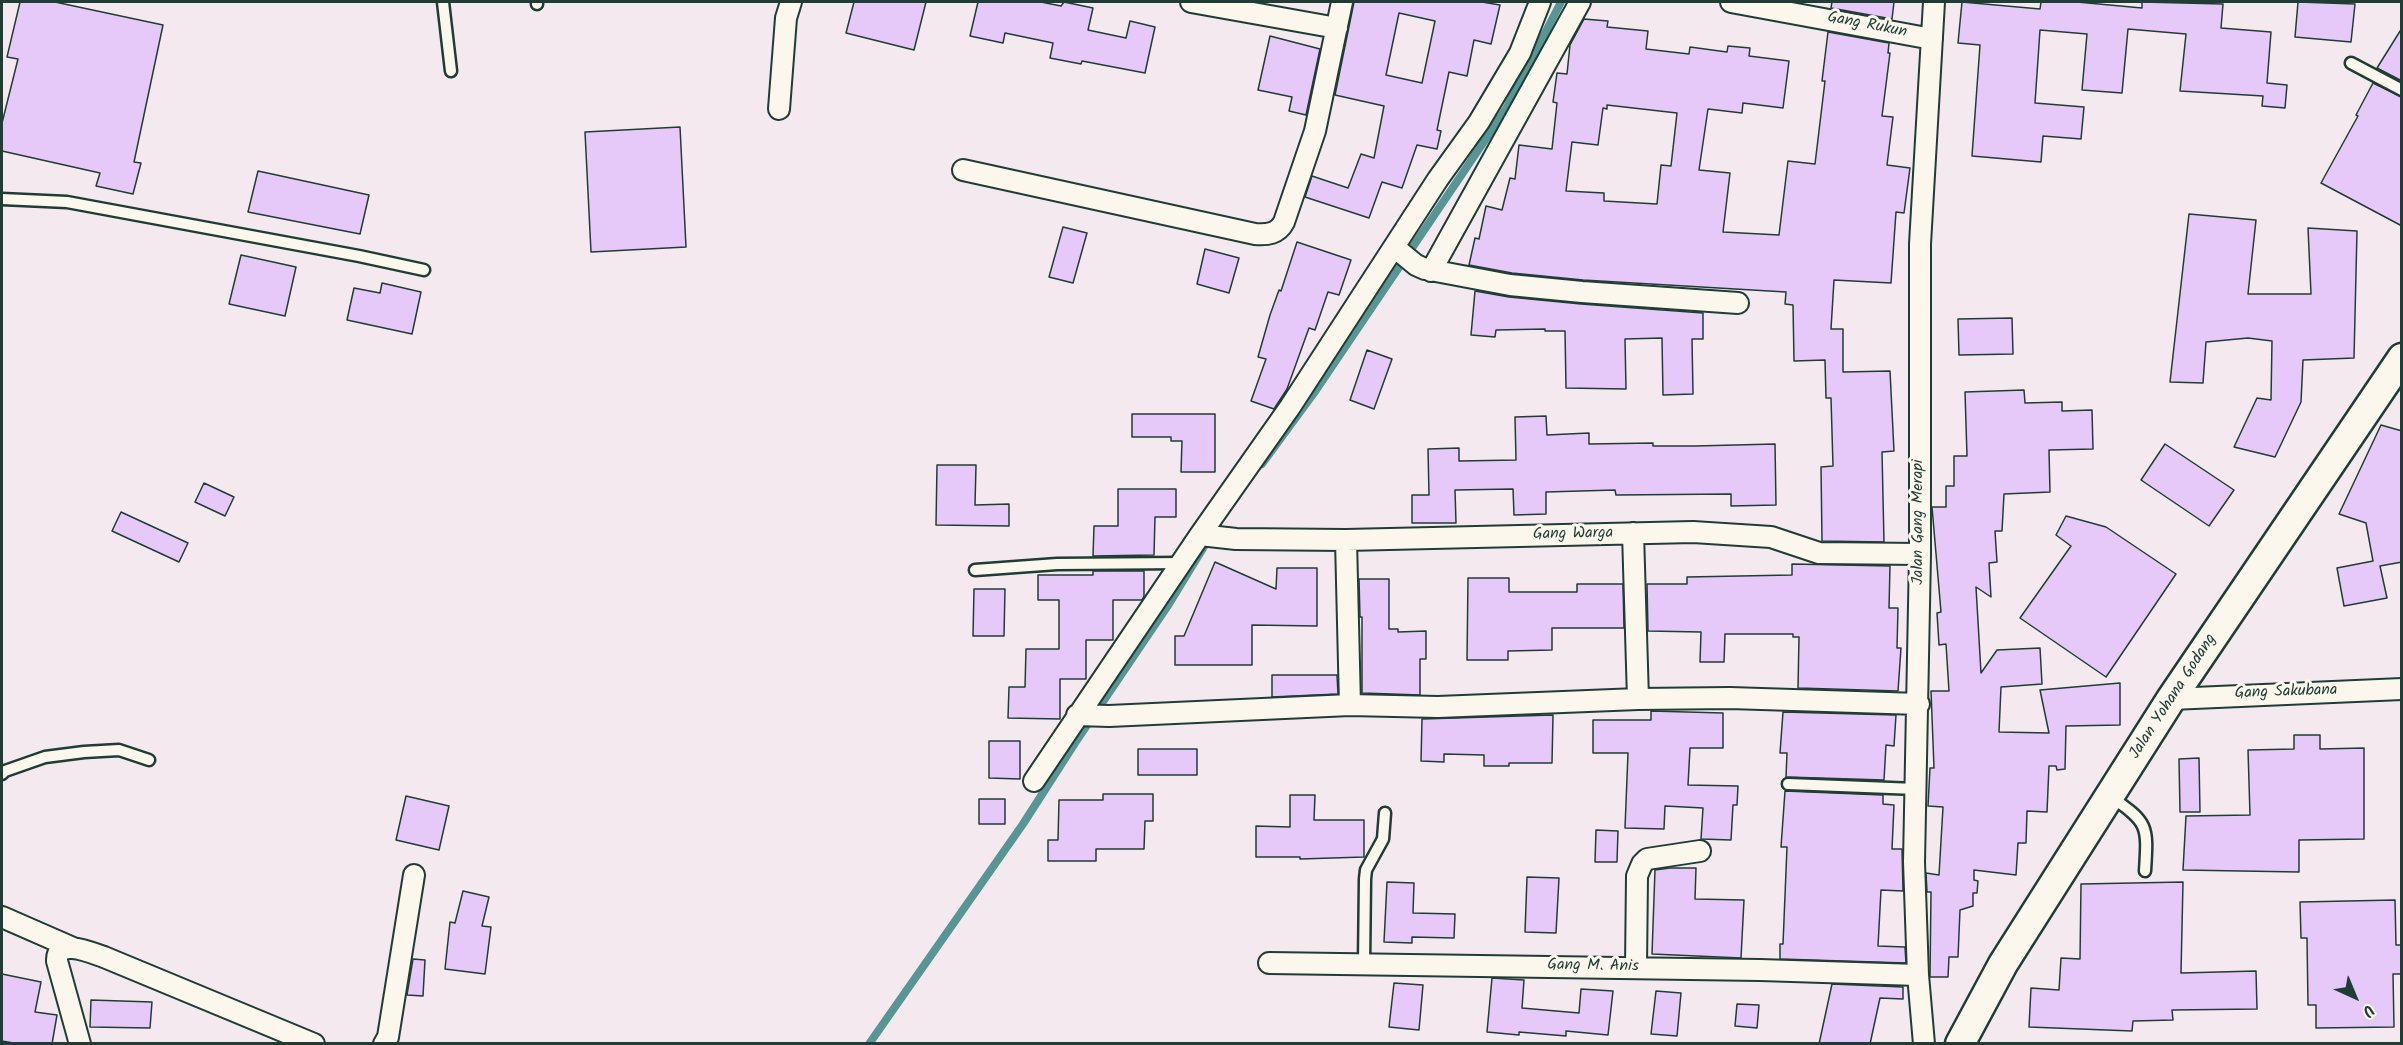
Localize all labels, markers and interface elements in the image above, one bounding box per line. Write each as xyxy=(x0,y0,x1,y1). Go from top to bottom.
street label: Gang Rukun xyxy=(1826,9,1908,43)
street label: Jalan Gang Merapi xyxy=(1909,459,1929,585)
street label: Gang Warga xyxy=(1533,525,1613,545)
street label: Jalan Yohana Godang xyxy=(2126,631,2222,763)
street label: Gang Sakubana xyxy=(2234,682,2338,704)
street label: Gang M. Anis xyxy=(1547,957,1639,977)
north arrow xyxy=(2325,967,2385,1027)
text: U xyxy=(2356,998,2380,1023)

